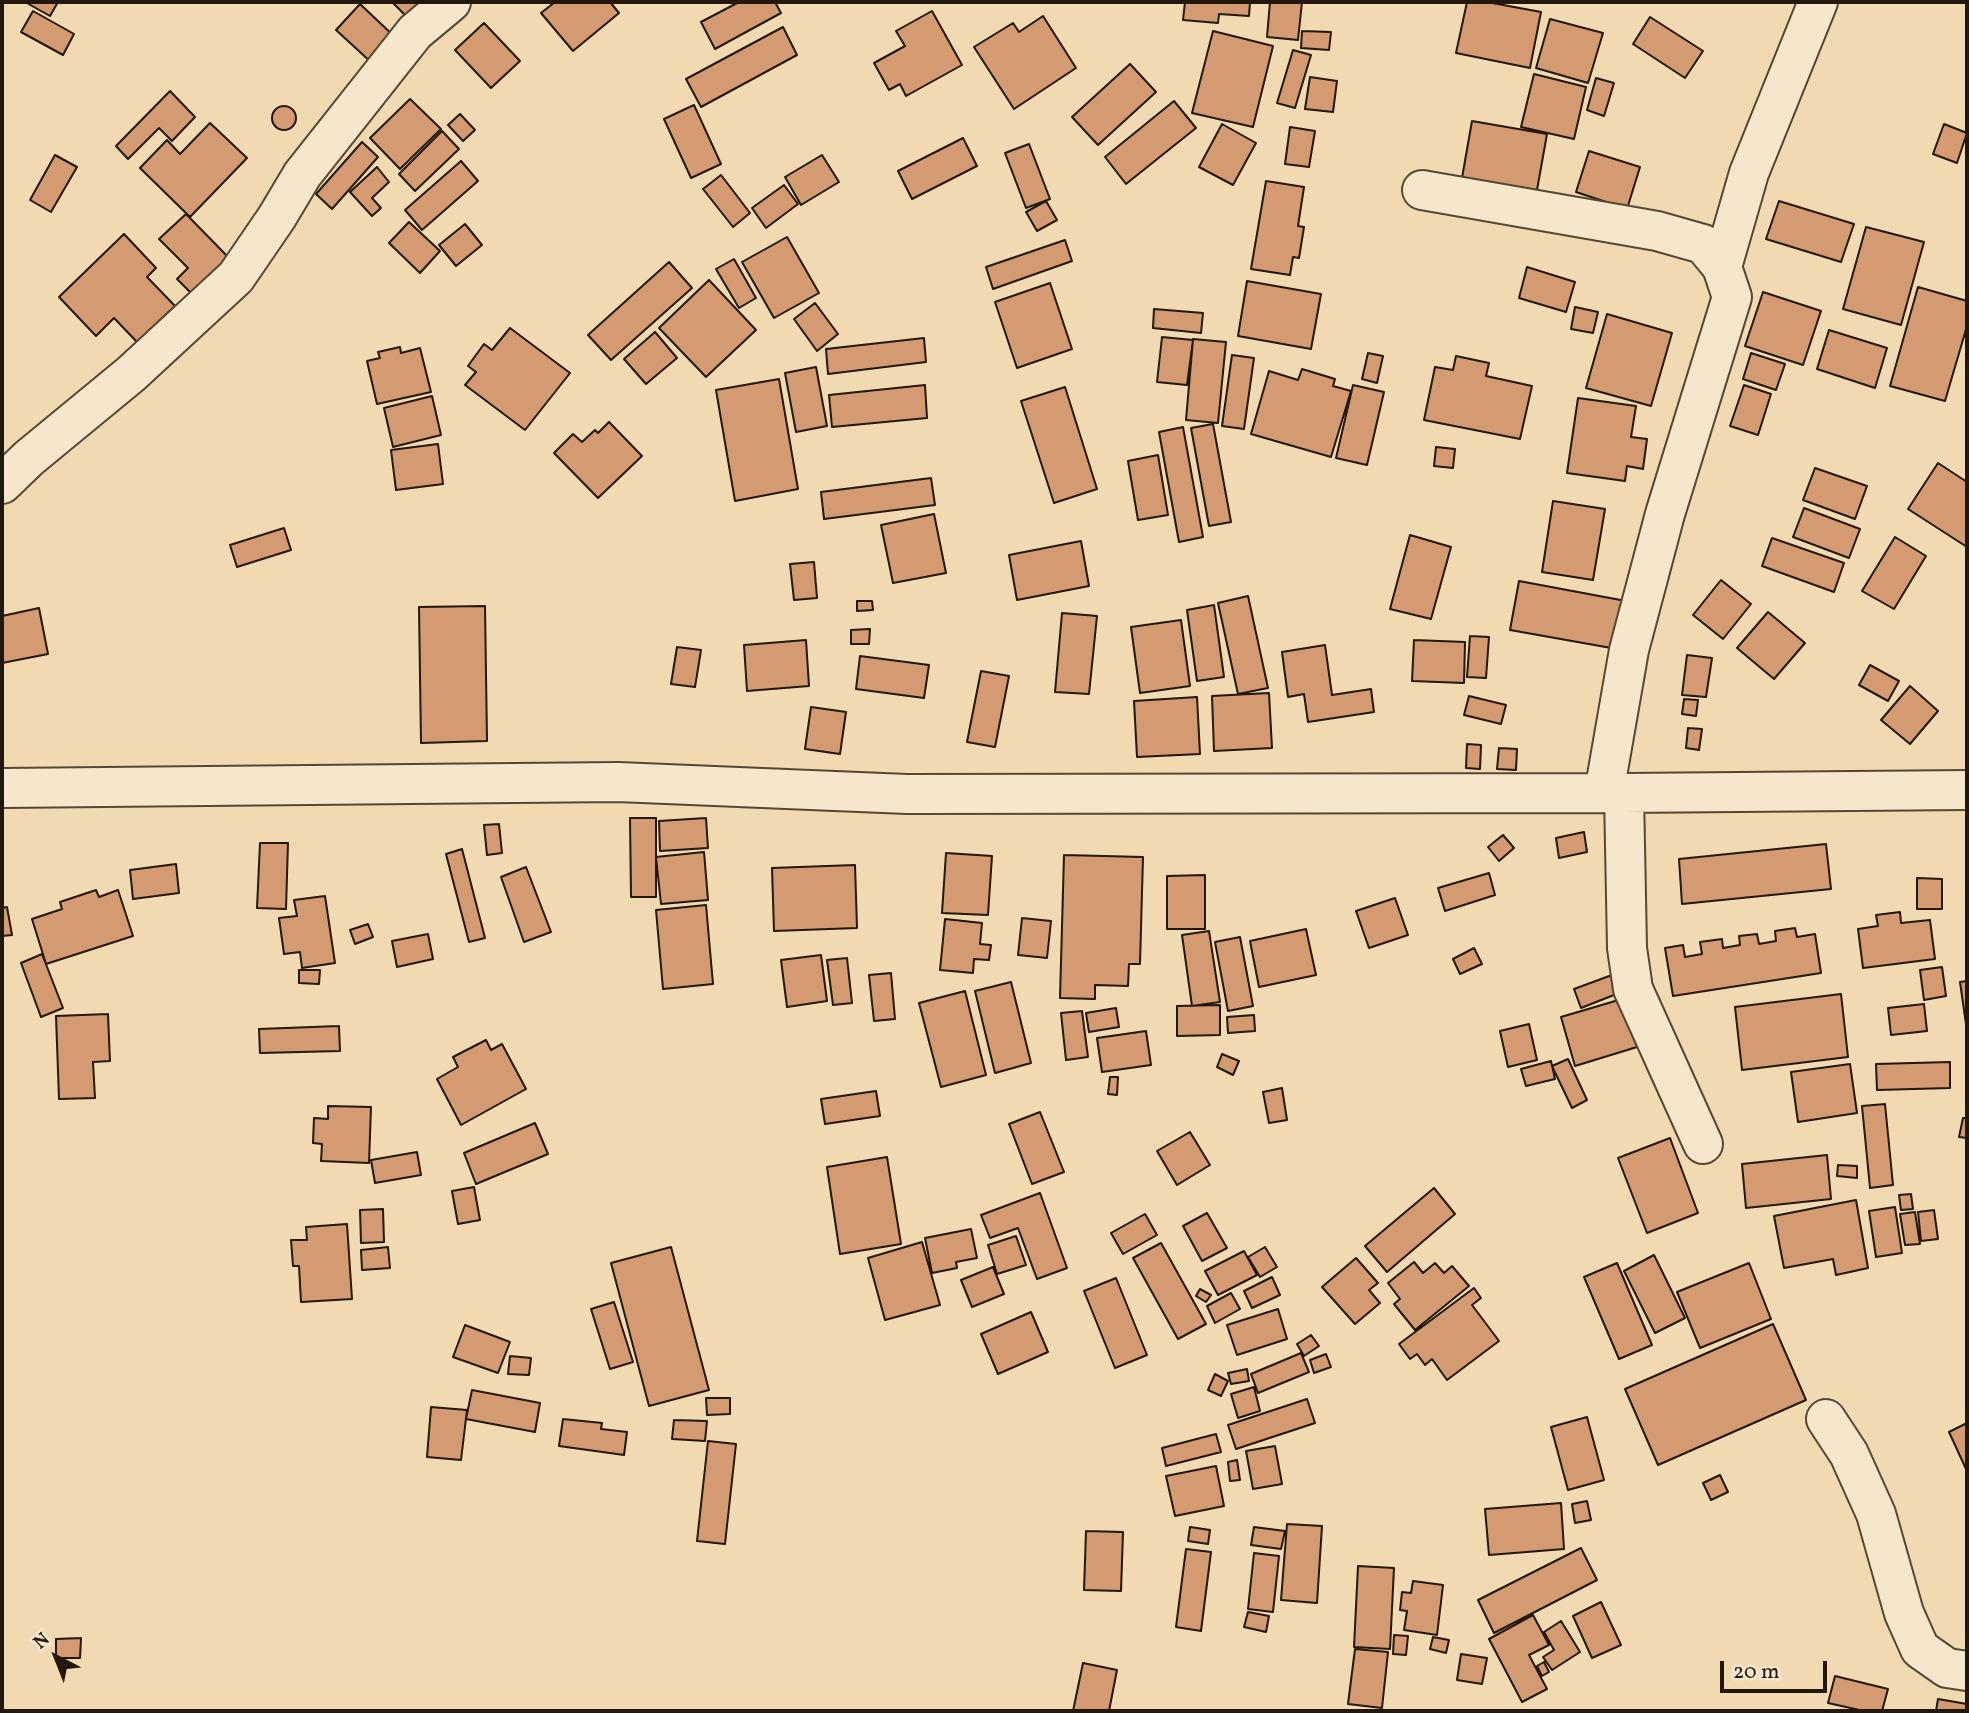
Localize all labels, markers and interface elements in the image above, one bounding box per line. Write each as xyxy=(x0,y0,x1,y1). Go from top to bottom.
north arrow xyxy=(21,1622,91,1692)
text: N xyxy=(28,1627,56,1656)
scale bar xyxy=(1724,1646,1831,1690)
text: 20 m xyxy=(1733,1658,1779,1687)

